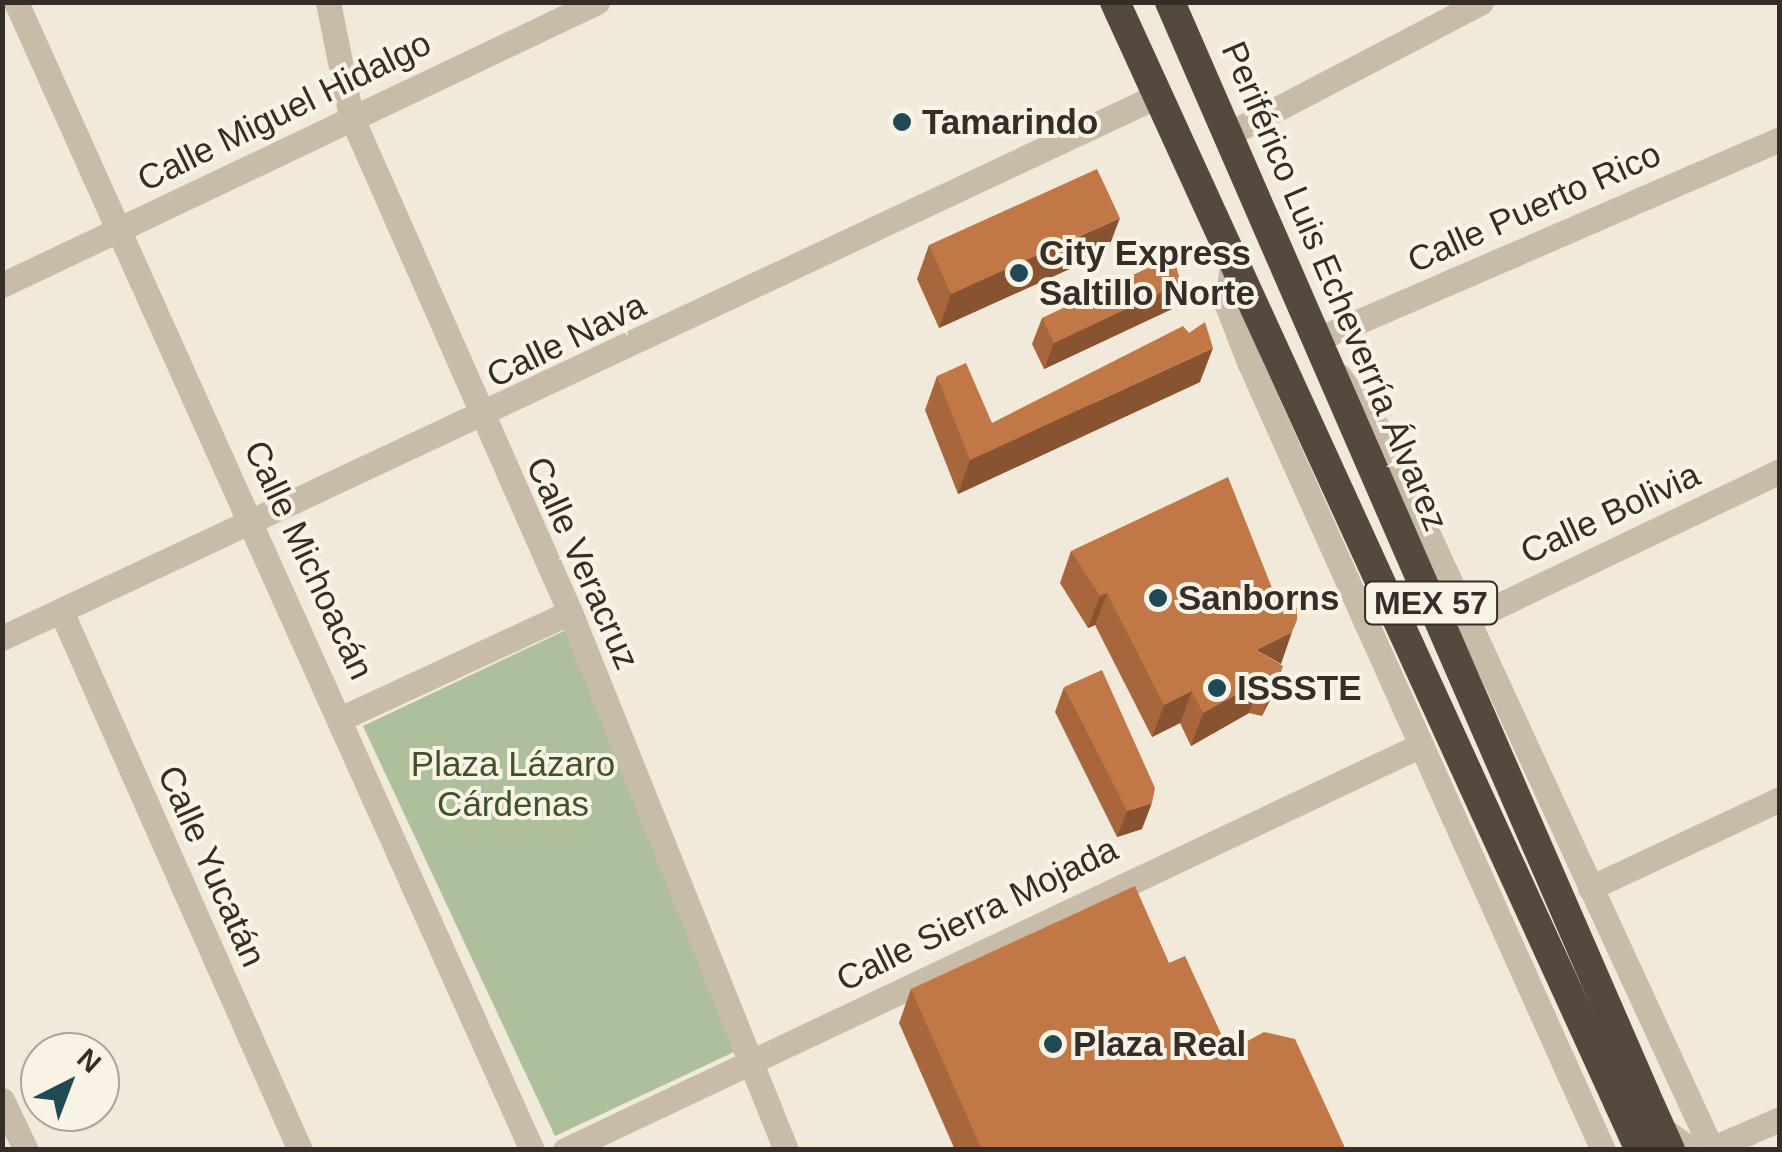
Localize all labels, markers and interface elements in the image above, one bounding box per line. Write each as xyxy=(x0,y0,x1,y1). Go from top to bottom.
street label: Calle Miguel Hidalgo xyxy=(131,22,437,200)
street label: Periférico Luis Echeverría Álvarez xyxy=(1213,35,1457,537)
place label: Tamarindo xyxy=(922,101,1098,143)
marker: Tamarindo xyxy=(891,111,913,133)
street label: Calle Puerto Rico xyxy=(1401,132,1667,282)
place label: City Express Saltillo Norte xyxy=(1039,232,1255,314)
marker: City Express Saltillo Norte xyxy=(1008,262,1030,284)
street label: Calle Nava xyxy=(480,284,652,396)
street label: Calle Michoacán xyxy=(235,434,383,686)
street label: Calle Veracruz xyxy=(518,450,648,676)
street label: Calle Bolivia xyxy=(1514,453,1706,573)
road number: MEX 57 xyxy=(1364,576,1498,630)
place label: Sanborns xyxy=(1178,577,1339,619)
marker: Sanborns xyxy=(1147,587,1169,609)
place label: ISSSTE xyxy=(1237,667,1361,709)
marker: ISSSTE xyxy=(1206,677,1228,699)
park label: Plaza Lázaro Cárdenas xyxy=(411,743,615,825)
street label: Calle Yucatán xyxy=(149,759,275,973)
street label: Calle Sierra Mojada xyxy=(830,828,1124,1000)
place label: Plaza Real xyxy=(1073,1023,1246,1065)
north arrow xyxy=(20,1032,120,1132)
marker: Plaza Real xyxy=(1042,1033,1064,1055)
text: N xyxy=(71,1043,107,1079)

